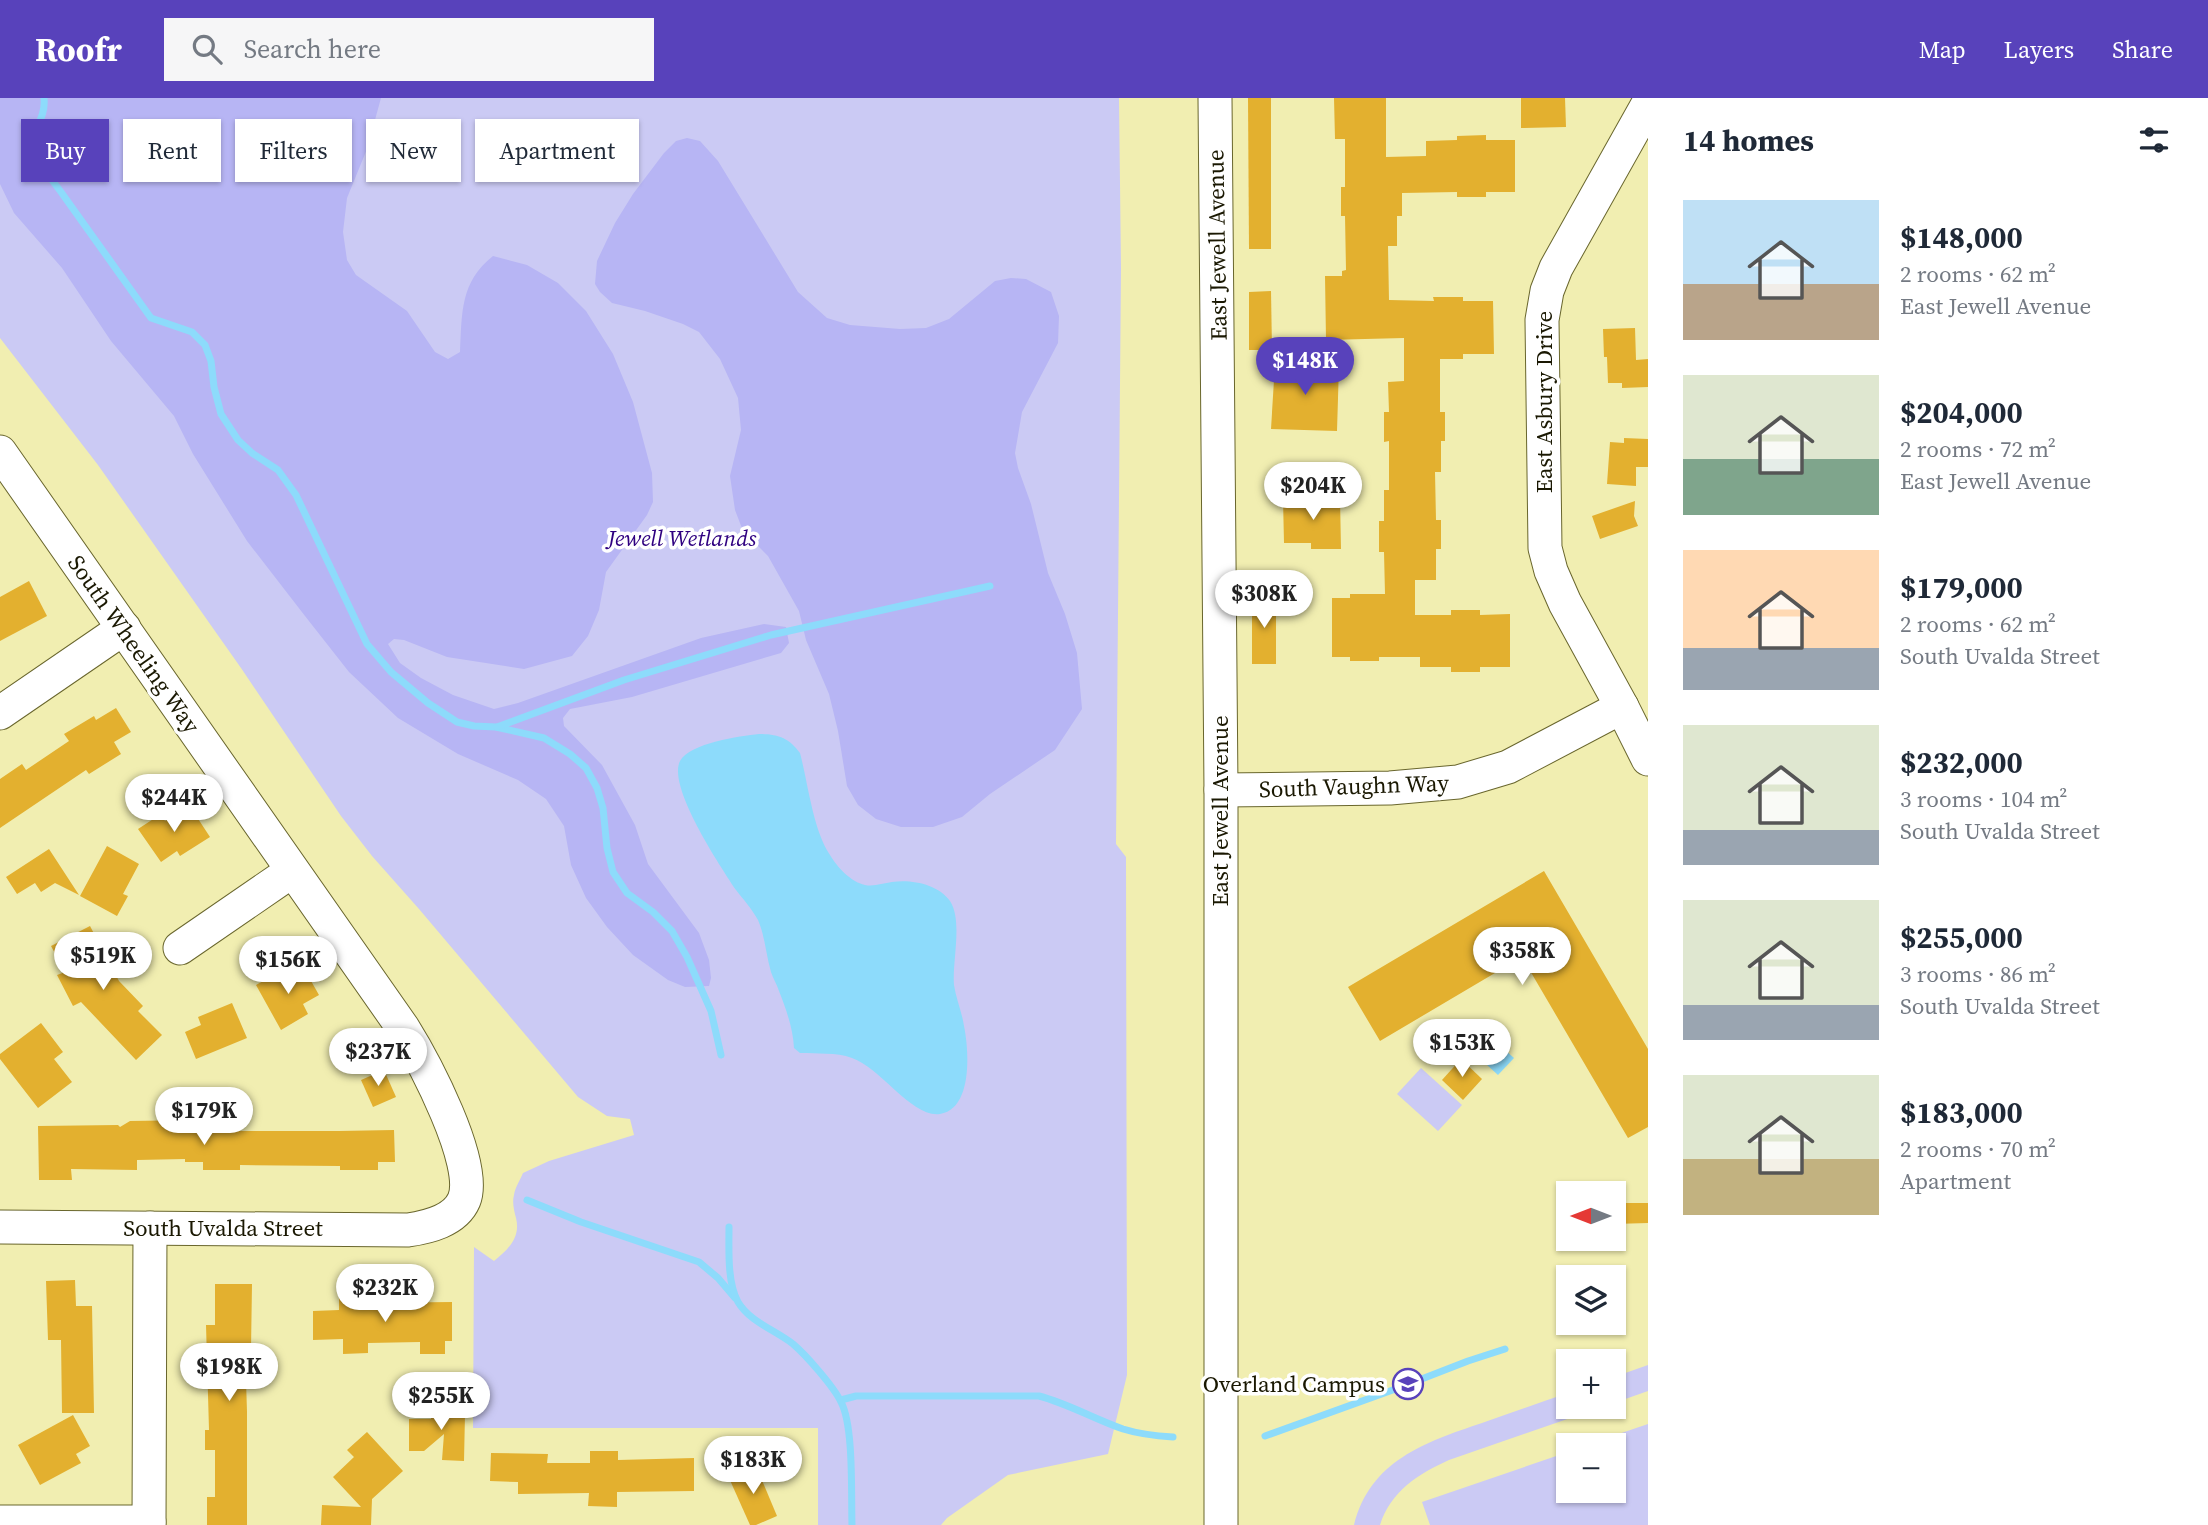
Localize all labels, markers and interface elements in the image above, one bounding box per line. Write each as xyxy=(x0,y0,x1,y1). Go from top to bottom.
search box xyxy=(164,18,654,81)
text: Roofr xyxy=(35,27,122,72)
icon: search xyxy=(188,30,226,68)
text: Search here xyxy=(244,31,381,67)
text: Map xyxy=(1919,33,1966,66)
text: Layers xyxy=(2004,33,2074,66)
text: Share xyxy=(2112,33,2173,66)
chip: Buy xyxy=(21,119,109,182)
chip: Rent xyxy=(123,119,221,182)
chip: Filters xyxy=(235,119,352,182)
chip: New xyxy=(366,119,461,182)
chip: Apartment xyxy=(475,119,639,182)
text: 14 homes xyxy=(1683,120,1814,161)
icon: filters xyxy=(2135,121,2173,159)
street label: East Jewell Avenue xyxy=(1199,149,1235,341)
text: $148,000 xyxy=(1900,217,2023,258)
icon: home xyxy=(1739,228,1823,312)
text: 2 rooms · 62 m² xyxy=(1900,258,2056,290)
text: East Jewell Avenue xyxy=(1900,290,2091,322)
street label: East Asbury Drive xyxy=(1528,311,1560,493)
pin: $148K xyxy=(1256,338,1354,397)
text: $148K xyxy=(1272,344,1338,376)
text: $204,000 xyxy=(1900,392,2023,433)
icon: home xyxy=(1739,403,1823,487)
text: 2 rooms · 72 m² xyxy=(1900,433,2056,465)
pin: $204K xyxy=(1264,462,1362,522)
text: East Jewell Avenue xyxy=(1900,465,2091,497)
text: $204K xyxy=(1280,469,1346,501)
park label: Jewell Wetlands xyxy=(605,522,757,554)
street label: South Wheeling Way xyxy=(60,549,208,740)
text: $179,000 xyxy=(1900,567,2023,608)
pin: $308K xyxy=(1215,570,1313,630)
text: $308K xyxy=(1231,577,1297,609)
icon: home xyxy=(1739,578,1823,662)
text: 2 rooms · 62 m² xyxy=(1900,608,2056,640)
text: South Uvalda Street xyxy=(1900,640,2100,672)
street label: East Jewell Avenue xyxy=(1204,715,1236,907)
text: $232,000 xyxy=(1900,742,2023,783)
icon: home xyxy=(1739,753,1823,837)
street label: South Vaughn Way xyxy=(1258,767,1450,805)
pin: $244K xyxy=(125,774,223,834)
text: $244K xyxy=(141,781,207,813)
text: 3 rooms · 104 m² xyxy=(1900,783,2067,815)
text: South Uvalda Street xyxy=(1900,815,2100,847)
text: $255,000 xyxy=(1900,917,2023,958)
pin: $358K xyxy=(1473,928,1571,987)
icon: home xyxy=(1739,928,1823,1012)
pin: $519K xyxy=(54,932,152,992)
text: $358K xyxy=(1489,934,1555,966)
pin: $156K xyxy=(239,936,337,996)
text: $519K xyxy=(70,939,136,971)
text: $156K xyxy=(255,943,321,975)
text: 3 rooms · 86 m² xyxy=(1900,958,2056,990)
text: South Uvalda Street xyxy=(1900,990,2100,1022)
pin: $153K xyxy=(1413,1020,1511,1079)
text: $153K xyxy=(1429,1026,1495,1058)
pin: $237K xyxy=(329,1028,427,1088)
text: $237K xyxy=(345,1035,411,1067)
pin: $179K xyxy=(155,1088,253,1147)
text: $183,000 xyxy=(1900,1092,2023,1133)
text: $179K xyxy=(171,1094,237,1126)
icon: home xyxy=(1739,1103,1823,1187)
text: 2 rooms · 70 m² xyxy=(1900,1133,2056,1165)
text: Apartment xyxy=(1900,1165,2011,1197)
north arrow xyxy=(1556,1181,1626,1251)
map controls xyxy=(1556,1181,1626,1503)
street label: South Uvalda Street xyxy=(123,1212,323,1244)
pin: $232K xyxy=(336,1264,434,1324)
button: layers xyxy=(1556,1265,1626,1335)
text: $232K xyxy=(352,1271,418,1303)
pin: $198K xyxy=(180,1344,278,1403)
button: + xyxy=(1556,1349,1626,1419)
text: $198K xyxy=(196,1350,262,1382)
school or university icon: Overland Campus xyxy=(1391,1367,1425,1401)
place label: Overland Campus xyxy=(1203,1368,1385,1400)
pin: $255K xyxy=(392,1372,490,1432)
text: $255K xyxy=(408,1379,474,1411)
button: − xyxy=(1556,1433,1626,1503)
pin: $183K xyxy=(704,1436,802,1496)
text: $183K xyxy=(720,1443,786,1475)

